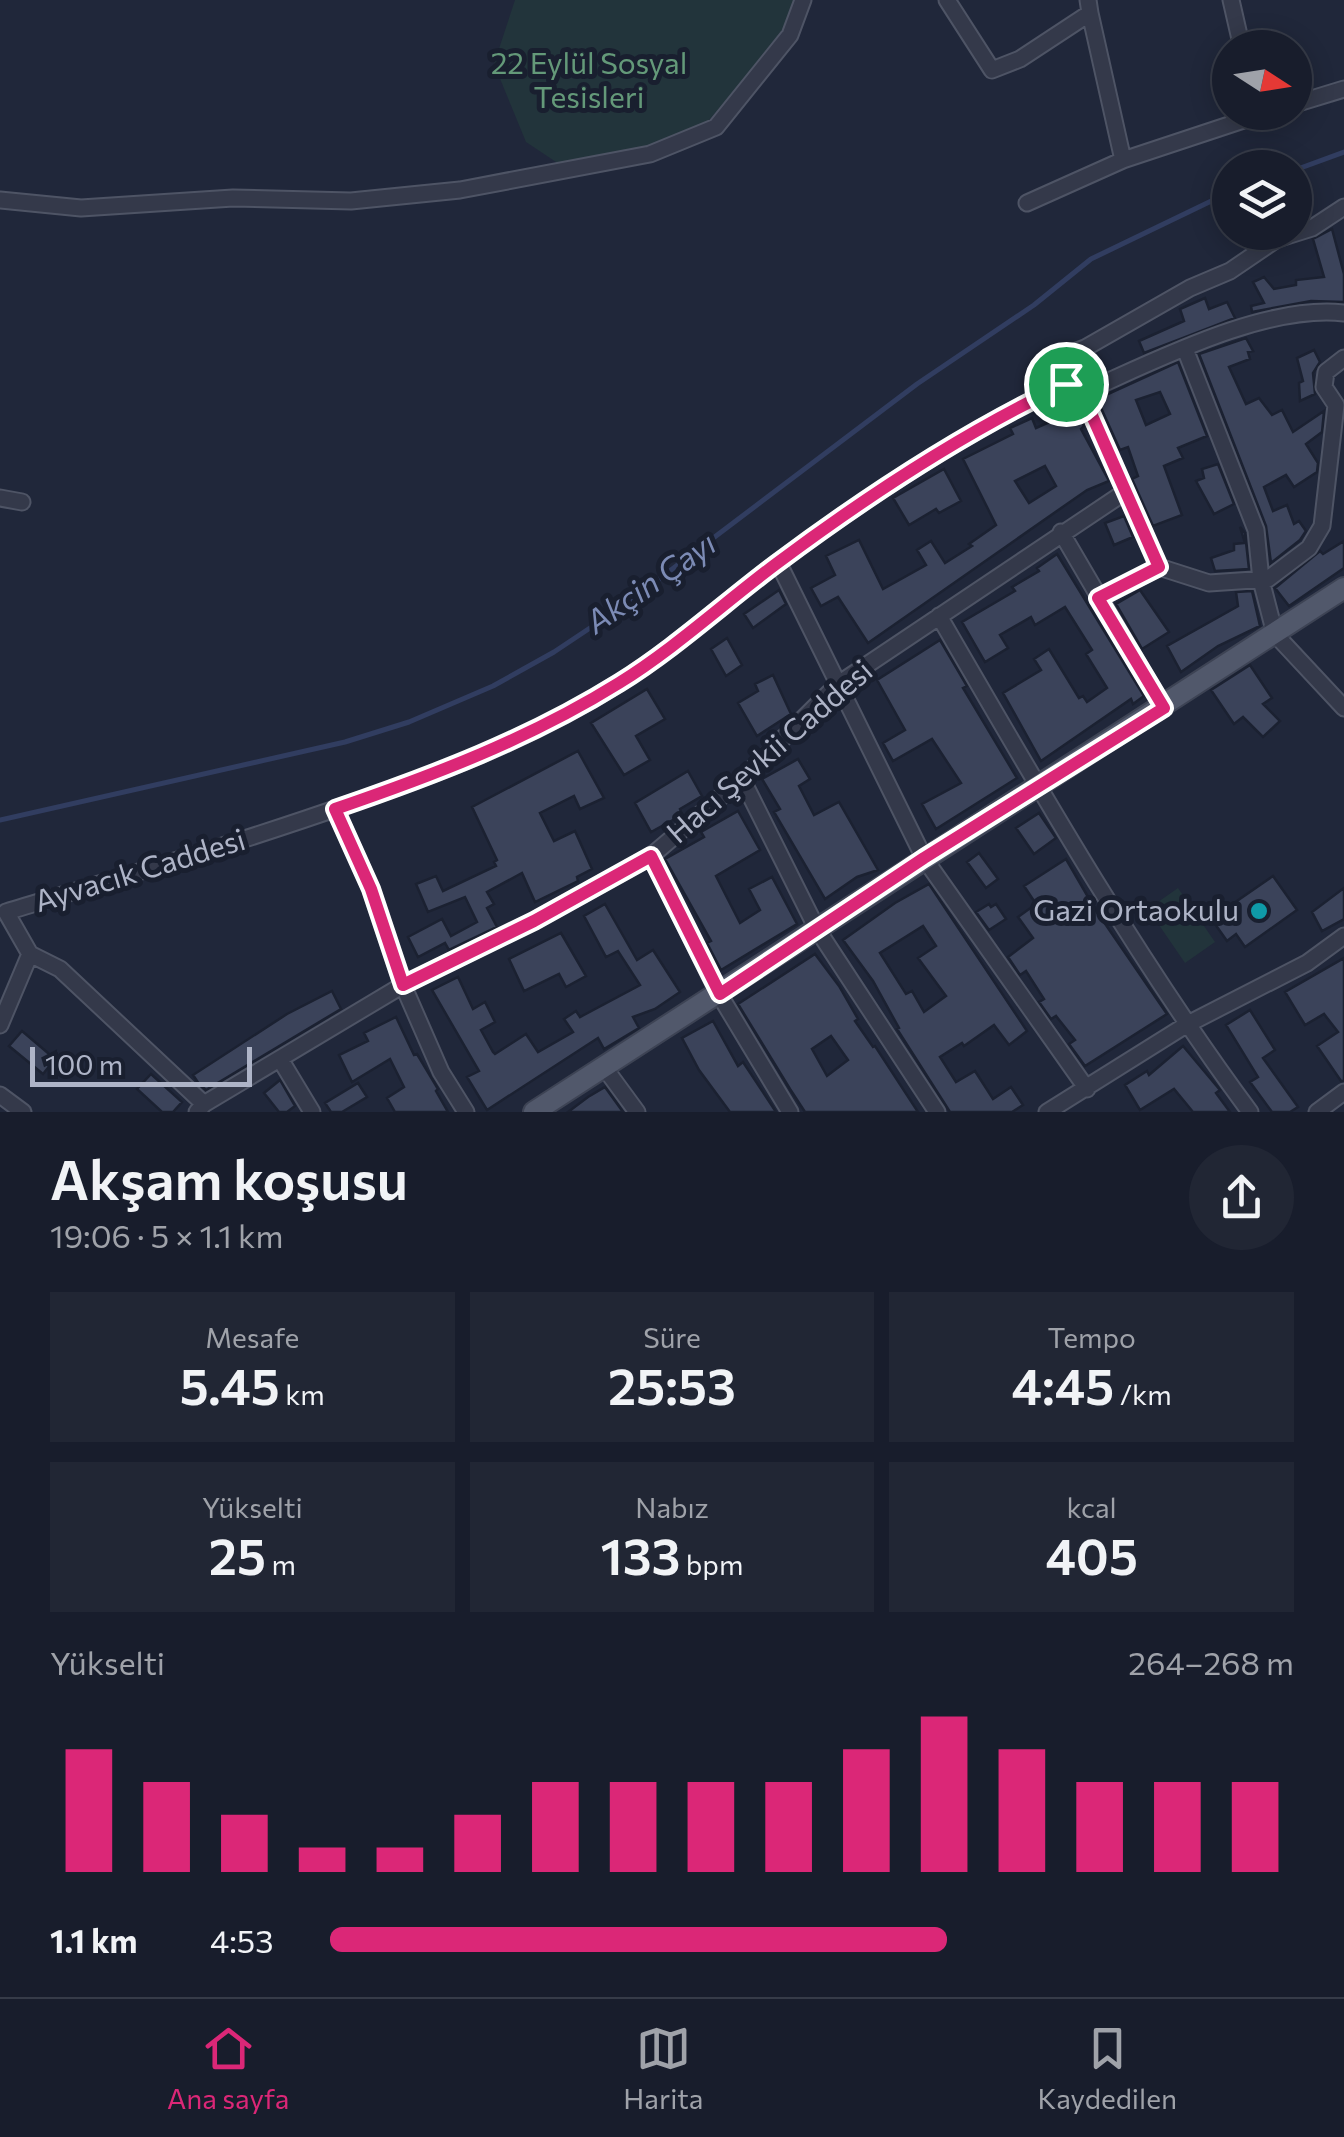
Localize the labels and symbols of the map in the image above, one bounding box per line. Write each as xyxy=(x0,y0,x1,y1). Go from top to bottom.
north arrow xyxy=(1212,30,1312,130)
park label: 22 Eylül Sosyal Tesisleri xyxy=(491,43,687,114)
pin xyxy=(1024,342,1109,427)
water label: Akçin Çayı xyxy=(576,522,723,641)
street label: Hacı Şevkii Caddesi xyxy=(658,651,879,849)
street label: Ayvacık Caddesi xyxy=(29,819,249,918)
place label: Gazi Ortaokulu xyxy=(1033,890,1239,927)
marker: Gazi Ortaokulu xyxy=(1248,900,1270,922)
scale bar xyxy=(30,1042,252,1086)

